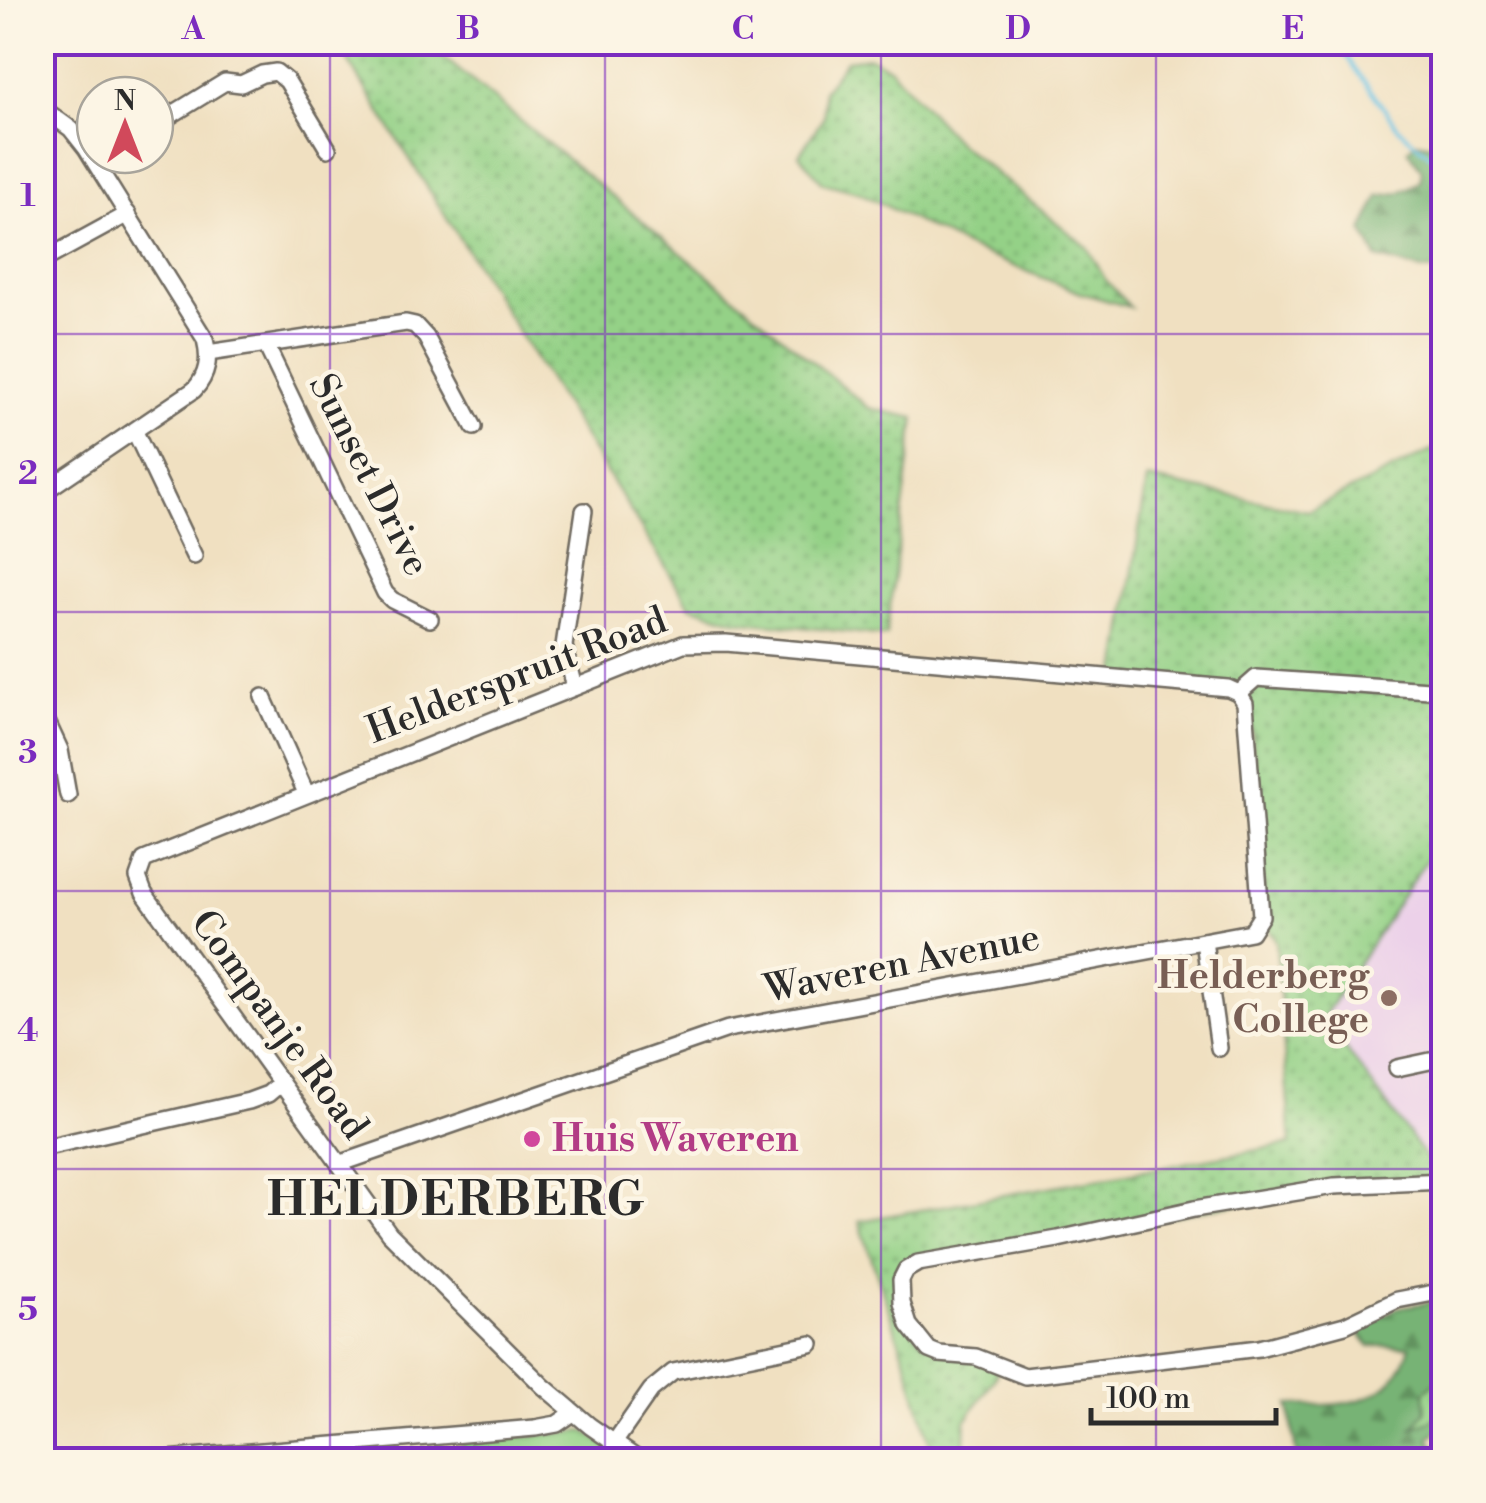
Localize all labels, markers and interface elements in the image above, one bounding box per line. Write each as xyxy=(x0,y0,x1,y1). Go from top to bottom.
text: A xyxy=(181,9,206,49)
text: B xyxy=(456,9,480,49)
text: C xyxy=(732,9,754,49)
text: D xyxy=(1005,9,1031,49)
text: E xyxy=(1282,9,1304,49)
north arrow xyxy=(75,75,175,175)
text: N xyxy=(114,84,136,119)
text: 1 xyxy=(20,176,36,216)
street label: Sunset Drive xyxy=(298,366,440,584)
text: 2 xyxy=(18,454,38,494)
street label: Helderspruit Road xyxy=(360,597,674,755)
text: 3 xyxy=(18,733,38,773)
street label: Companje Road xyxy=(180,901,378,1149)
street label: Waveren Avenue xyxy=(759,914,1044,1014)
place label: Helderberg College xyxy=(1157,953,1371,1044)
marker: Helderberg College xyxy=(1378,987,1400,1009)
text: 4 xyxy=(17,1011,39,1051)
place label: Huis Waveren xyxy=(552,1116,799,1163)
marker: Huis Waveren xyxy=(521,1128,543,1150)
district label: HELDERBERG xyxy=(267,1171,647,1231)
text: 5 xyxy=(18,1290,38,1330)
scale bar xyxy=(1091,1363,1276,1425)
text: 100 m xyxy=(1106,1380,1190,1418)

